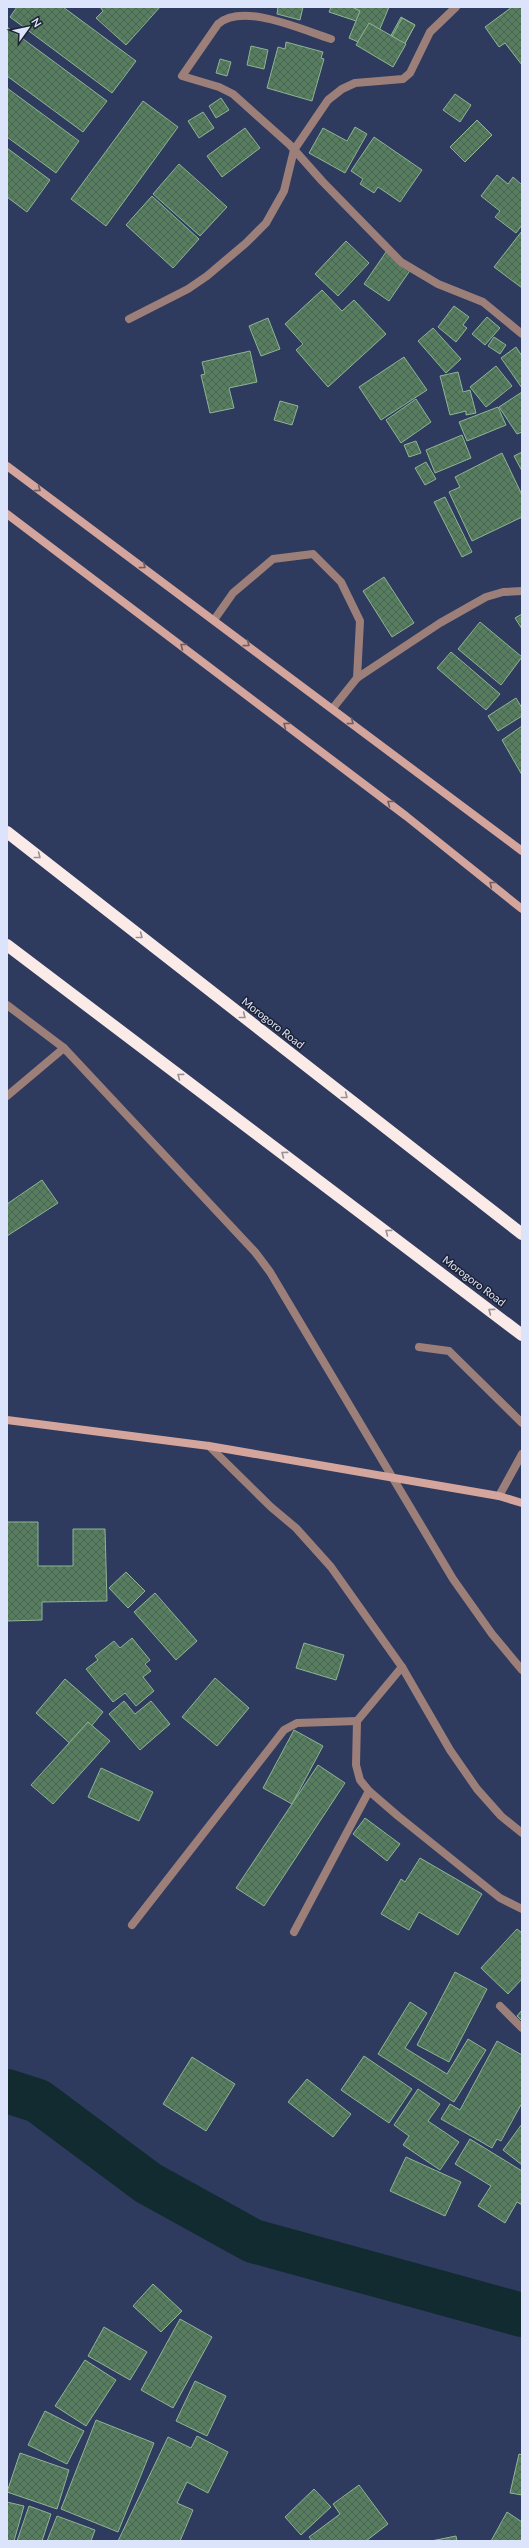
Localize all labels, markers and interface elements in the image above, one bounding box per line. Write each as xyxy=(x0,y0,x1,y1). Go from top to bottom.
north arrow xyxy=(8,8,48,48)
text: N xyxy=(29,15,45,29)
one-way arrow xyxy=(34,484,41,491)
one-way arrow xyxy=(138,562,145,569)
one-way arrow xyxy=(243,639,250,646)
one-way arrow xyxy=(180,644,187,651)
one-way arrow xyxy=(347,717,354,724)
one-way arrow xyxy=(284,723,291,730)
one-way arrow xyxy=(387,801,394,808)
one-way arrow xyxy=(33,851,40,858)
one-way arrow xyxy=(489,882,496,889)
one-way arrow xyxy=(136,931,143,938)
street label: Morogoro Road xyxy=(240,994,307,1051)
one-way arrow xyxy=(238,1011,245,1018)
one-way arrow xyxy=(177,1073,184,1080)
one-way arrow xyxy=(341,1091,348,1098)
one-way arrow xyxy=(281,1152,288,1159)
one-way arrow xyxy=(385,1230,392,1237)
street label: Morogoro Road xyxy=(440,1253,508,1308)
one-way arrow xyxy=(488,1308,495,1316)

